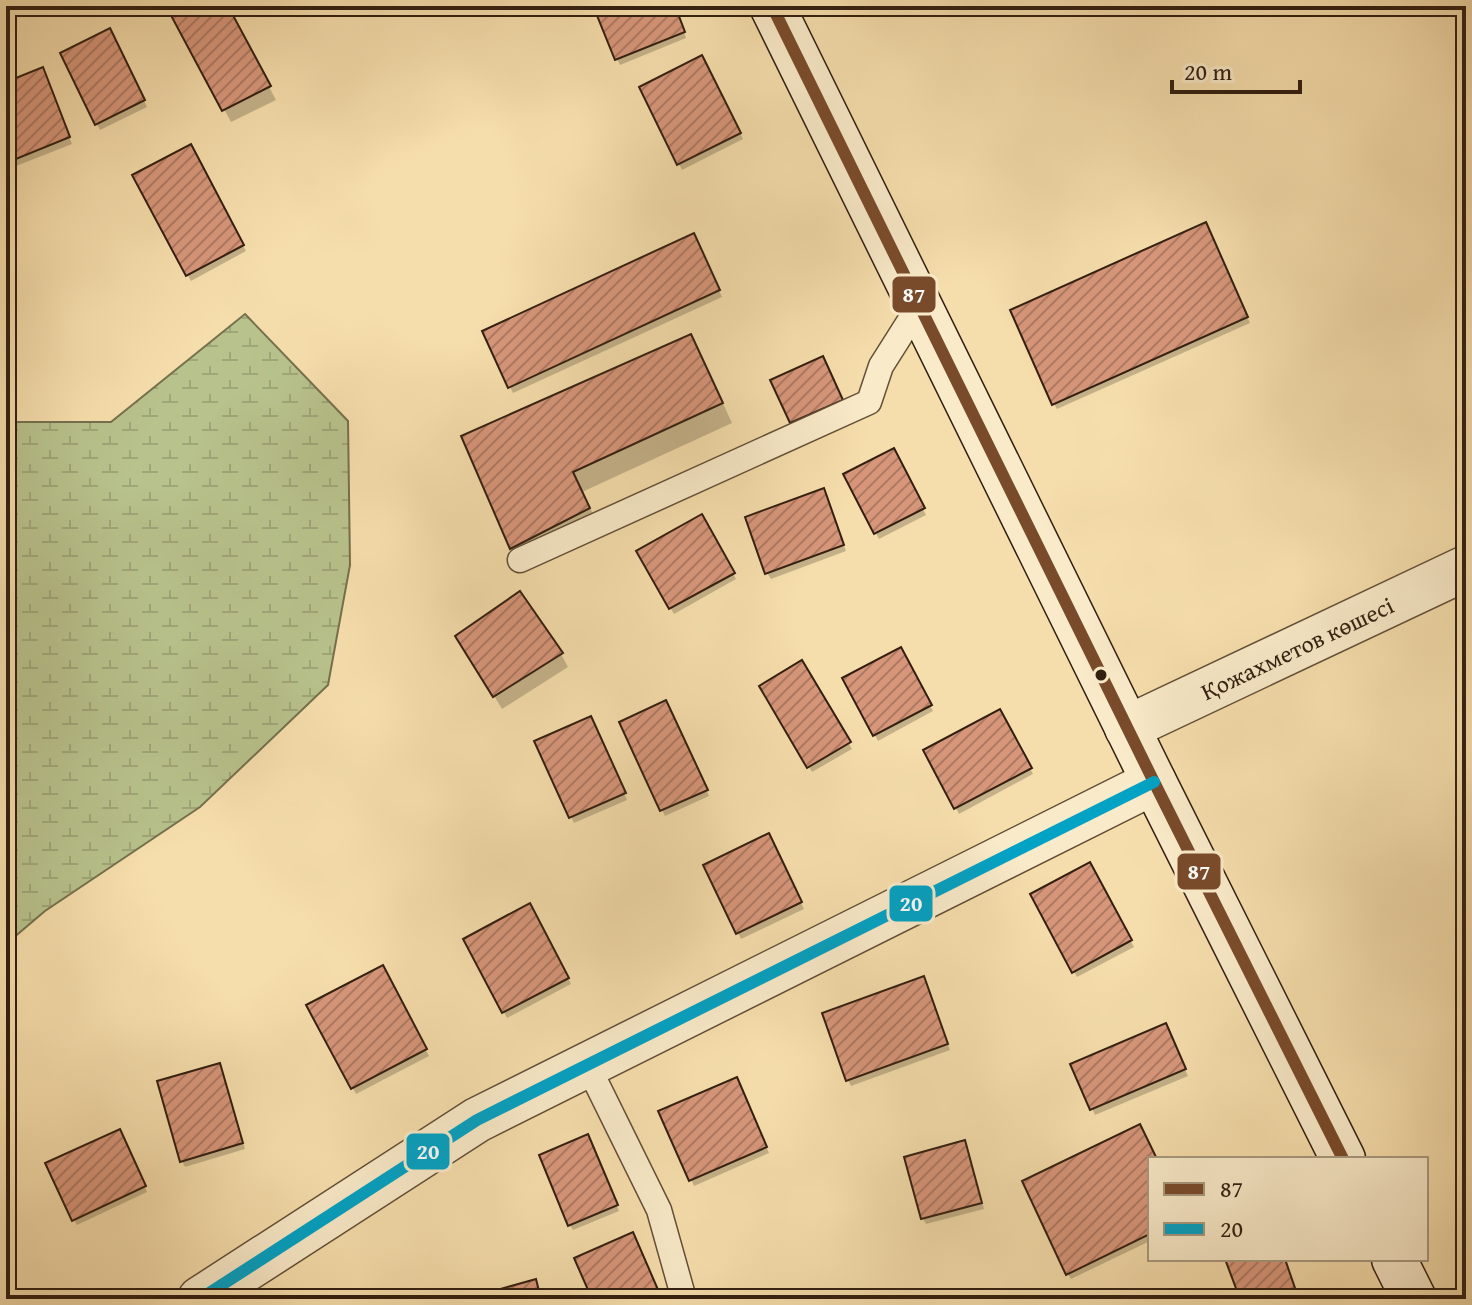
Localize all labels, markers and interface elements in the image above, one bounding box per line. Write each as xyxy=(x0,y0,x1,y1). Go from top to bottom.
scale bar xyxy=(1172,44,1300,94)
text: 20 m xyxy=(1184,54,1232,89)
line badge: 87 xyxy=(891,275,937,314)
text: 87 xyxy=(903,278,925,310)
street label: Қожахметов көшесі xyxy=(1195,587,1400,708)
unlabelled marker xyxy=(1093,667,1109,683)
line badge: 87 xyxy=(1176,852,1222,891)
text: 87 xyxy=(1188,855,1210,887)
line badge: 20 xyxy=(888,884,934,923)
text: 20 xyxy=(900,887,922,919)
line badge: 20 xyxy=(405,1132,451,1171)
text: 20 xyxy=(417,1135,439,1167)
legend xyxy=(1148,1157,1428,1261)
text: 87 xyxy=(1220,1171,1243,1206)
text: 20 xyxy=(1220,1211,1243,1246)

